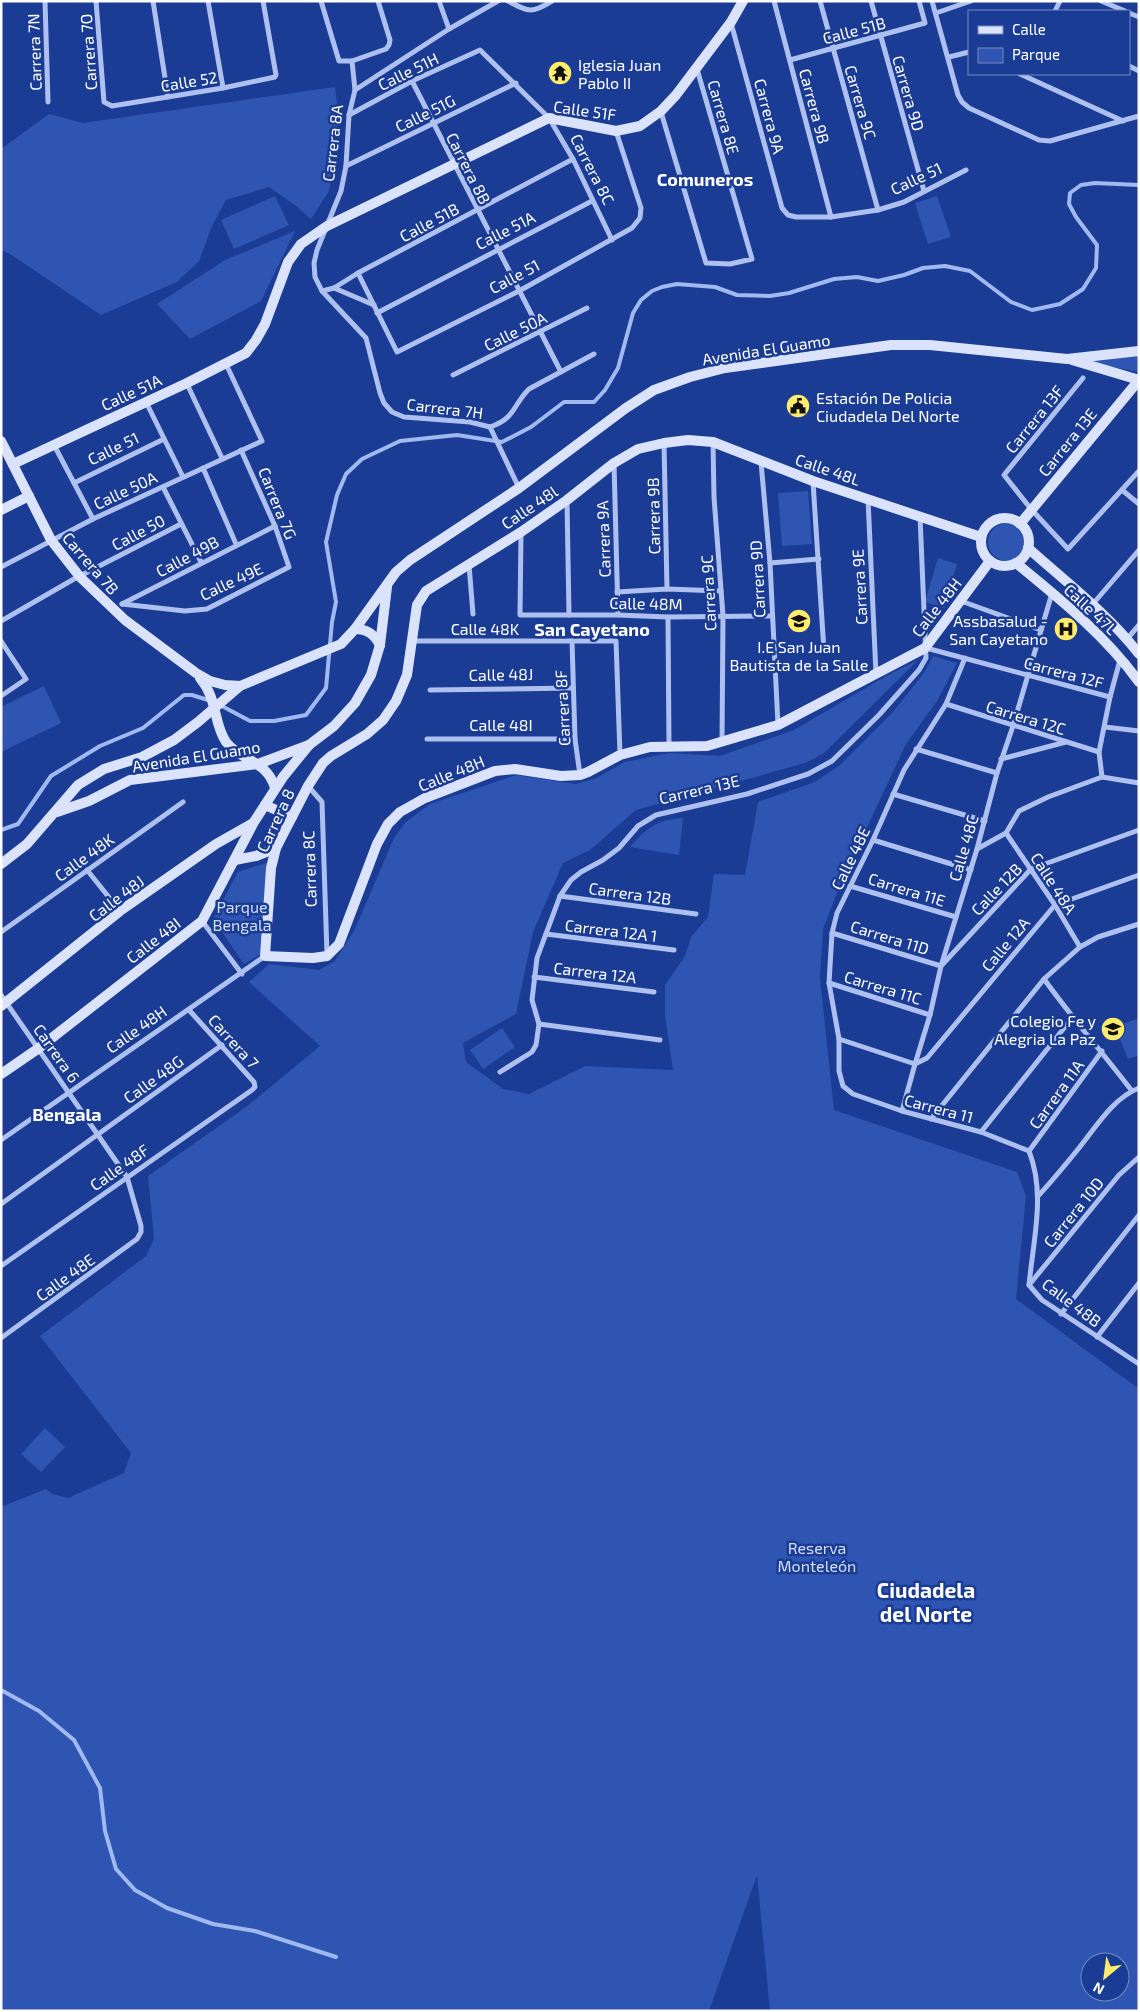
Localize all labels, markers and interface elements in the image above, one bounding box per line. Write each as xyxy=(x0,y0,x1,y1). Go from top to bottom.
legend xyxy=(968,10,1130,75)
street label: Calle 51B xyxy=(820,12,888,48)
street label: Carrera 7N xyxy=(23,13,45,91)
street label: Carrera 7O xyxy=(76,13,100,91)
text: Calle xyxy=(1012,20,1046,38)
text: Parque xyxy=(1012,45,1060,63)
street label: Calle 51H xyxy=(375,48,441,94)
street label: Carrera 9D xyxy=(889,53,929,133)
place label: Iglesia Juan Pablo II xyxy=(578,55,661,92)
temple icon: Iglesia Juan Pablo II xyxy=(547,60,573,86)
street label: Carrera 9C xyxy=(841,63,881,141)
street label: Carrera 9B xyxy=(796,66,834,146)
street label: Calle 52 xyxy=(159,67,219,95)
street label: Carrera 9A xyxy=(751,76,789,156)
street label: Carrera 8E xyxy=(704,78,744,156)
street label: Calle 51G xyxy=(392,90,458,136)
street label: Calle 51F xyxy=(552,96,618,124)
street label: Carrera 8A xyxy=(318,103,346,183)
street label: Carrera 8B xyxy=(443,129,495,207)
street label: Carrera 8C xyxy=(567,131,619,207)
street label: Calle 51 xyxy=(887,158,945,198)
district label: Comuneros xyxy=(657,168,753,190)
street label: Calle 51B xyxy=(396,198,462,246)
street label: Calle 51A xyxy=(472,207,538,253)
street label: Calle 51 xyxy=(485,255,543,297)
street label: Calle 50A xyxy=(480,308,550,354)
street label: Avenida El Guamo xyxy=(701,330,831,368)
street label: Calle 51A xyxy=(98,370,164,414)
street label: Carrera 13F xyxy=(1001,381,1067,457)
place label: Estación De Policia Ciudadela Del Norte xyxy=(816,388,960,425)
public building icon: Estación De Policia Ciudadela Del Norte xyxy=(785,393,811,419)
street label: Carrera 7H xyxy=(406,394,484,422)
street label: Carrera 13E xyxy=(1034,404,1100,480)
street label: Calle 51 xyxy=(84,428,142,468)
street label: Calle 48L xyxy=(793,449,863,489)
street label: Carrera 7G xyxy=(255,464,301,542)
street label: Calle 50A xyxy=(90,467,160,513)
street label: Carrera 9B xyxy=(643,477,663,555)
street label: Calle 48l xyxy=(497,481,561,533)
street label: Carrera 9A xyxy=(592,500,614,578)
street label: Calle 50 xyxy=(108,510,168,554)
street label: Carrera 7B xyxy=(59,528,123,598)
street label: Calle 49B xyxy=(152,532,222,580)
street label: Carrera 9D xyxy=(745,540,769,618)
street label: Carrera 9E xyxy=(848,549,870,625)
street label: Carrera 9C xyxy=(697,554,719,632)
street label: Calle 49E xyxy=(196,558,266,604)
street label: Calle 48H xyxy=(907,574,965,640)
street label: Calle 47L xyxy=(1060,580,1122,638)
street label: Calle 48M xyxy=(609,593,683,613)
school or university icon: I.E San Juan Bautista de la Salle xyxy=(786,608,812,634)
place label: Assbasalud - San Cayetano xyxy=(949,611,1048,648)
hospital icon: Assbasalud - San Cayetano xyxy=(1053,616,1079,642)
district label: San Cayetano xyxy=(534,618,650,640)
street label: Calle 48K xyxy=(451,619,520,638)
place label: I.E San Juan Bautista de la Salle xyxy=(730,637,868,674)
street label: Carrera 12F xyxy=(1022,652,1106,692)
street label: Calle 48J xyxy=(469,664,533,684)
street label: Carrera 8F xyxy=(550,669,573,747)
street label: Carrera 12C xyxy=(984,696,1068,738)
street label: Calle 48I xyxy=(469,715,533,734)
street label: Avenida El Guamo xyxy=(131,737,261,775)
street label: Calle 48H xyxy=(415,751,487,795)
street label: Carrera 13E xyxy=(657,771,741,807)
street label: Carrera 8 xyxy=(252,785,298,855)
street label: Calle 48C xyxy=(944,813,982,883)
street label: Calle 48E xyxy=(827,823,873,893)
street label: Calle 48K xyxy=(51,829,118,885)
street label: Carrera 8C xyxy=(298,830,320,908)
street label: Calle 48A xyxy=(1027,849,1081,917)
street label: Calle 12B xyxy=(967,859,1025,919)
street label: Carrera 11E xyxy=(866,868,948,910)
street label: Calle 48J xyxy=(85,871,147,925)
street label: Carrera 12B xyxy=(587,878,673,908)
park label: Parque Bengala xyxy=(213,897,271,934)
street label: Calle 48I xyxy=(122,913,184,967)
street label: Calle 12A xyxy=(977,913,1033,975)
street label: Carrera 12A 1 xyxy=(564,915,658,945)
street label: Carrera 11D xyxy=(848,916,932,958)
street label: Carrera 12A xyxy=(553,958,637,987)
street label: Carrera 11C xyxy=(842,966,924,1008)
street label: Calle 48H xyxy=(102,1001,170,1057)
street label: Carrera 7 xyxy=(205,1010,263,1072)
place label: Colegio Fe y Alegria La Paz xyxy=(994,1011,1097,1048)
school or university icon: Colegio Fe y Alegria La Paz xyxy=(1100,1016,1126,1042)
street label: Carrera 6 xyxy=(30,1020,84,1086)
street label: Calle 48G xyxy=(119,1051,187,1107)
street label: Carrera 11A xyxy=(1025,1056,1087,1132)
street label: Carrera 11 xyxy=(902,1090,976,1126)
district label: Bengala xyxy=(32,1103,102,1125)
street label: Calle 48F xyxy=(86,1140,153,1194)
street label: Carrera 10D xyxy=(1039,1173,1107,1251)
street label: Calle 48E xyxy=(32,1249,98,1305)
street label: Calle 48B xyxy=(1039,1274,1105,1330)
park label: Reserva Monteleón xyxy=(778,1538,856,1575)
district label: Ciudadela del Norte xyxy=(877,1577,975,1626)
north arrow xyxy=(1080,1952,1130,2002)
text: N xyxy=(1090,1979,1107,1999)

